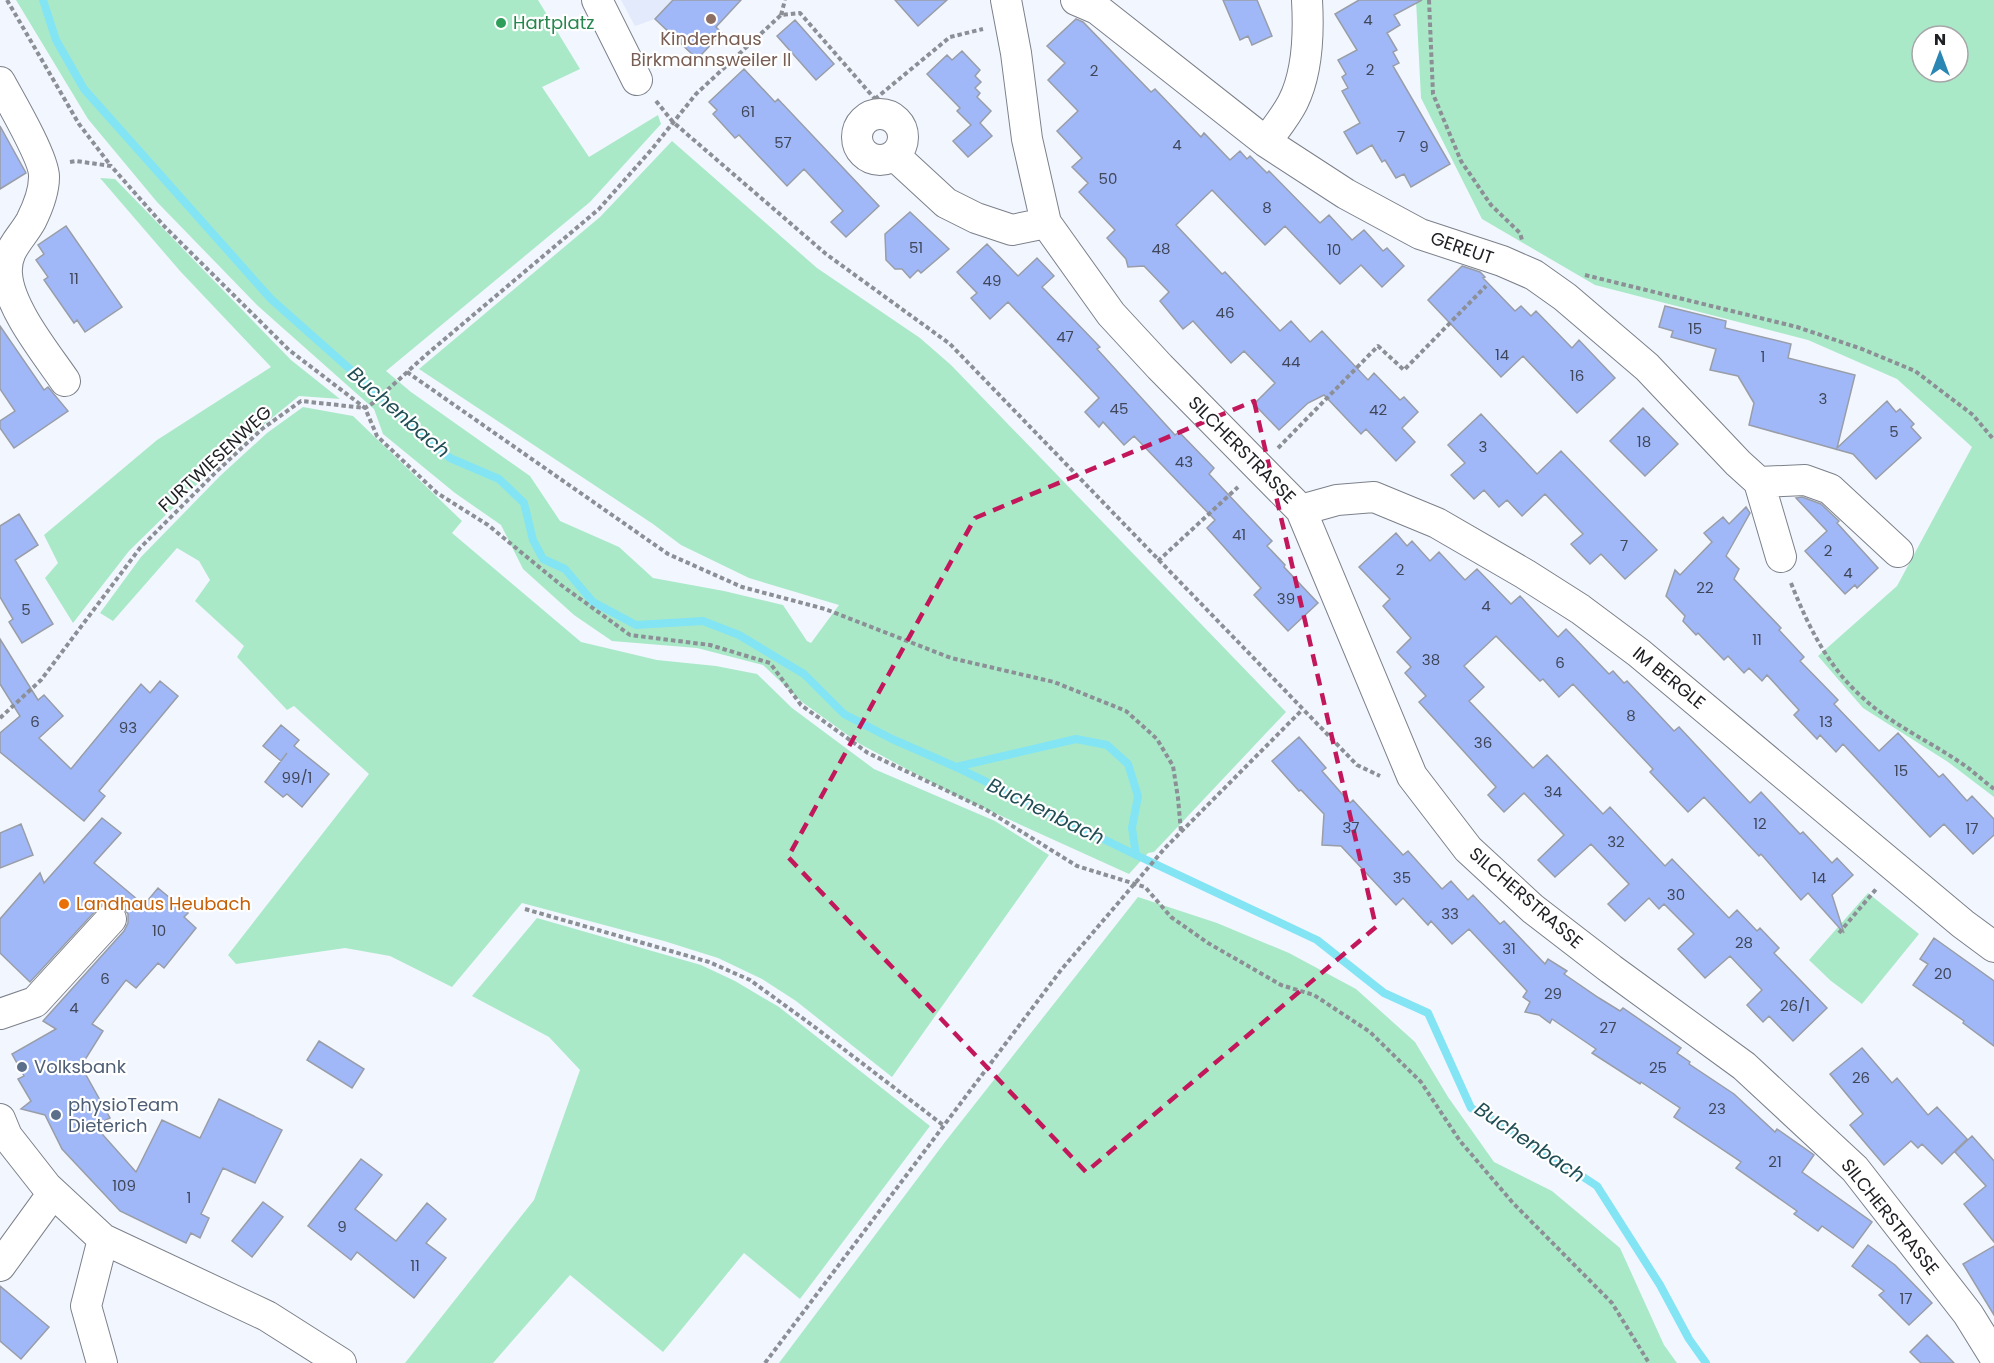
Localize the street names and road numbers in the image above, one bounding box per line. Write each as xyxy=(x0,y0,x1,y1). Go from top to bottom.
street label: GEREUT xyxy=(1427,225,1497,270)
street label: SILCHERSTRASSE xyxy=(1183,390,1302,509)
street label: FURTWIESENWEG xyxy=(153,400,277,518)
street label: IM BERGLE xyxy=(1628,641,1711,715)
street label: SILCHERSTRASSE xyxy=(1464,841,1589,954)
street label: SILCHERSTRASSE xyxy=(1836,1153,1945,1280)

